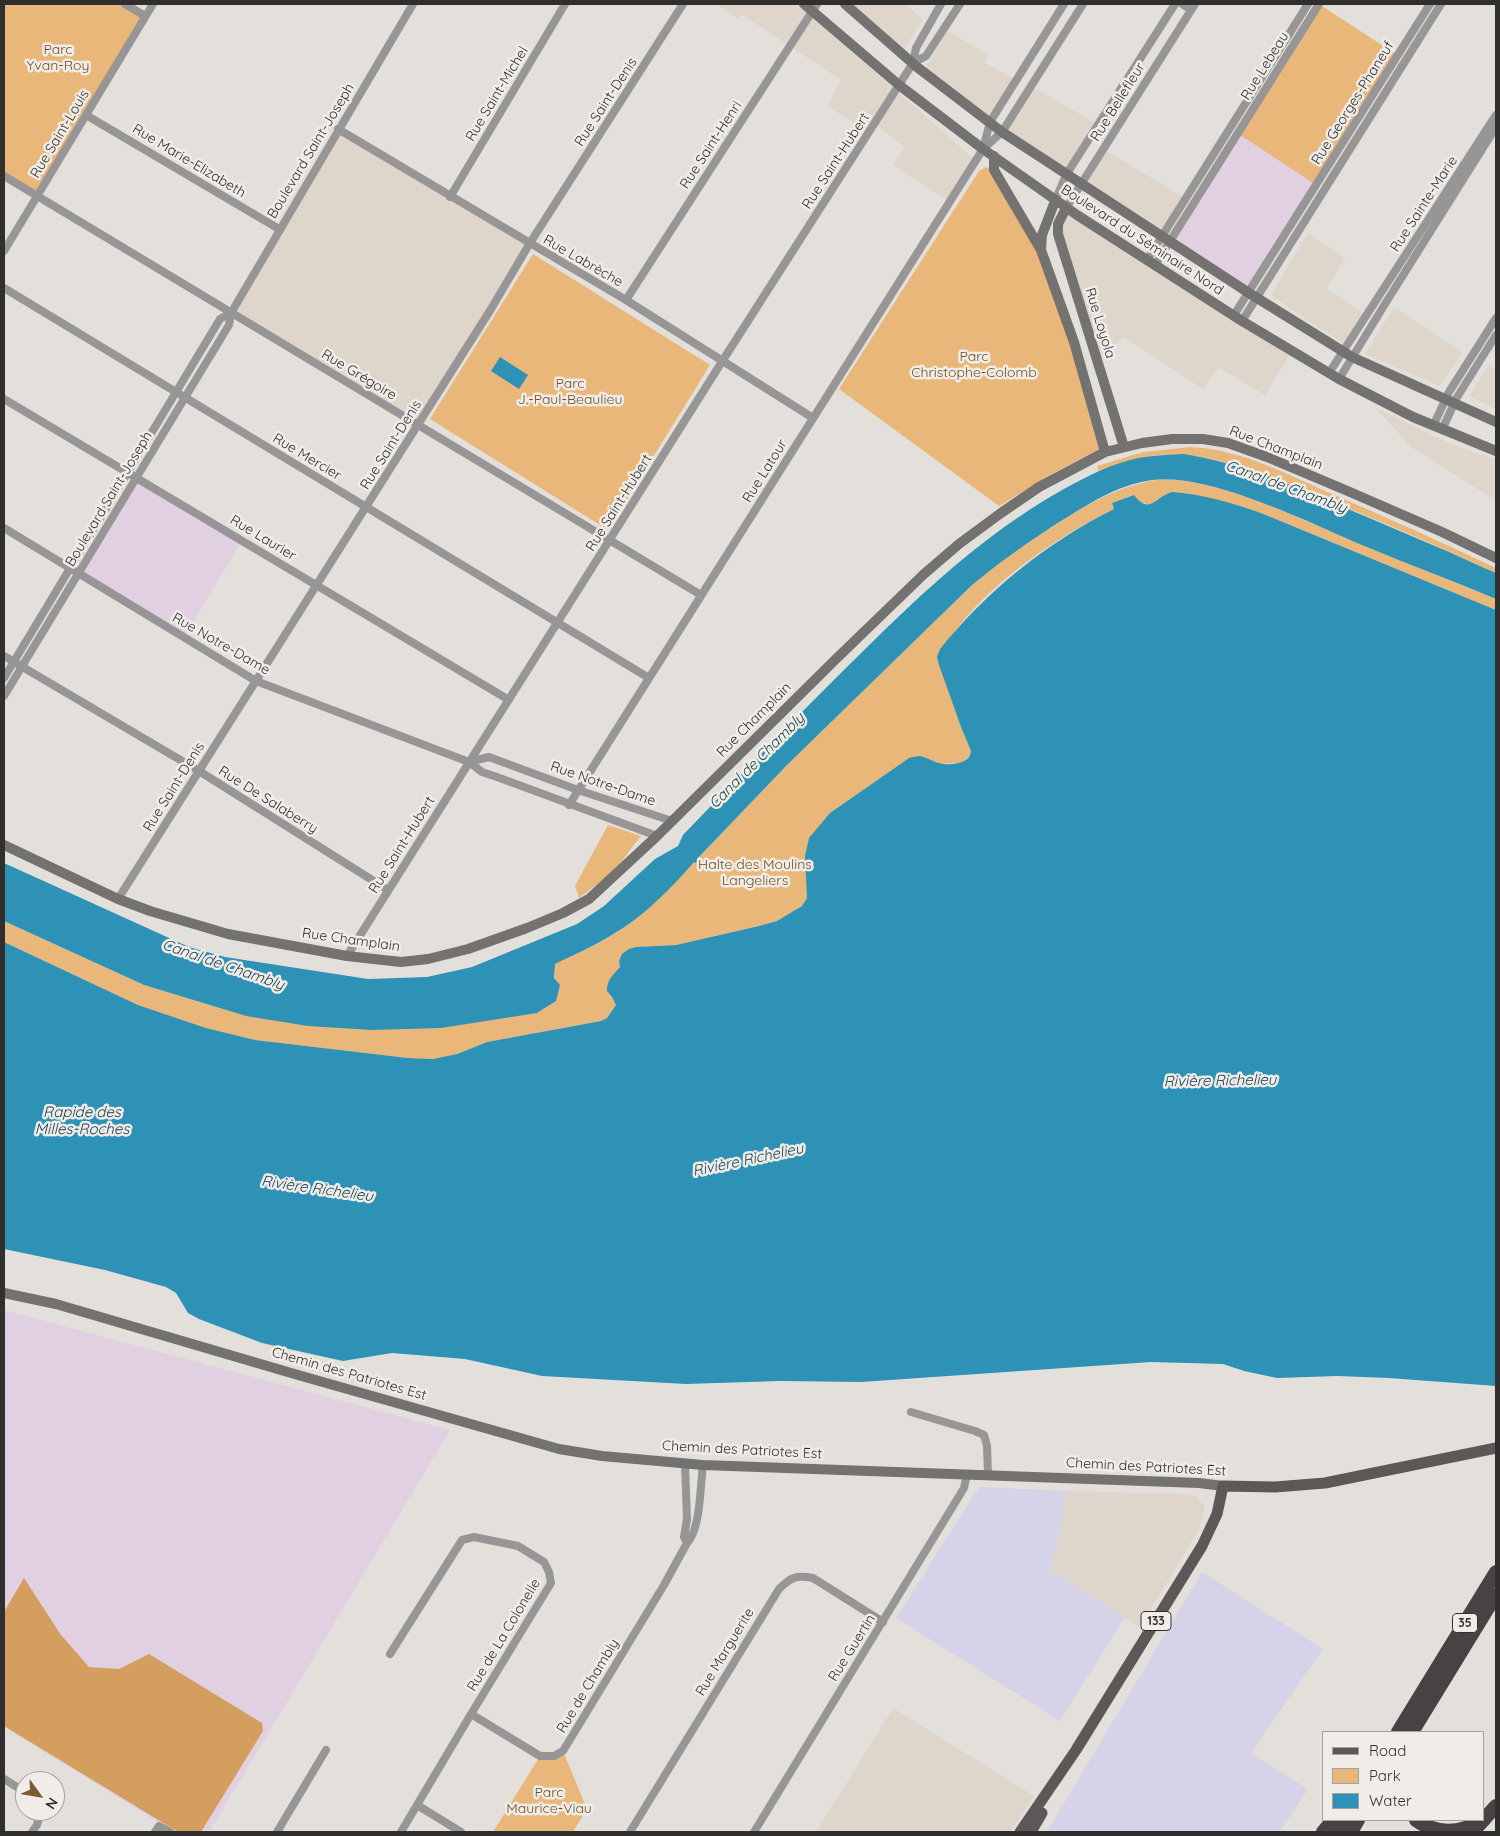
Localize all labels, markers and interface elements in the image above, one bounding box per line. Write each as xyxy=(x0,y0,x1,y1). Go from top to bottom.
street label: Rue Lebeau xyxy=(1237,29,1293,103)
street label: Rue Georges-Phaneuf xyxy=(1308,38,1398,168)
park label: Parc Yvan-Roy xyxy=(27,42,89,74)
street label: Rue Saint-Michel xyxy=(462,44,532,144)
street label: Rue Saint-Denis xyxy=(571,55,641,149)
street label: Rue Bellefleur xyxy=(1087,60,1149,144)
street label: Boulevard Saint-Joseph xyxy=(264,80,358,222)
street label: Rue Saint-Louis xyxy=(27,87,93,181)
street label: Rue Saint-Henri xyxy=(676,98,746,192)
street label: Rue Saint-Hubert xyxy=(799,110,873,212)
street label: Rue Marie-Elizabeth xyxy=(129,121,249,201)
street label: Rue Sainte-Marie xyxy=(1387,153,1461,255)
street label: Boulevard du Séminaire Nord xyxy=(1058,181,1226,299)
street label: Rue Labrèche xyxy=(540,231,626,291)
street label: Rue Loyola xyxy=(1081,286,1119,360)
street label: Rue Grégoire xyxy=(318,346,400,404)
park label: Parc Christophe-Colomb xyxy=(911,349,1037,382)
park label: Parc J.-Paul-Beaulieu xyxy=(518,376,622,408)
street label: Rue Saint-Denis xyxy=(357,397,425,493)
street label: Rue Champlain xyxy=(1227,422,1325,474)
street label: Boulevard Saint-Joseph xyxy=(62,428,156,570)
street label: Rue Mercier xyxy=(270,430,344,484)
street label: Rue Latour xyxy=(739,436,791,506)
street label: Rue Saint-Hubert xyxy=(582,451,656,555)
water label: Canal de Chambly xyxy=(1223,457,1349,517)
street label: Rue Laurier xyxy=(227,512,299,564)
street label: Rue Notre-Dame xyxy=(169,609,273,679)
street label: Rue Champlain xyxy=(713,679,795,761)
water label: Canal de Chambly xyxy=(705,709,809,813)
street label: Rue Saint-Denis xyxy=(140,739,208,835)
street label: Rue Notre-Dame xyxy=(548,758,658,810)
street label: Rue De Salaberry xyxy=(215,763,321,837)
street label: Rue Saint-Hubert xyxy=(365,793,439,897)
park label: Halte des Moulins Langeliers xyxy=(698,857,812,890)
street label: Rue Champlain xyxy=(301,925,401,955)
water label: Canal de Chambly xyxy=(160,936,286,994)
water label: Rivière Richelieu xyxy=(1164,1071,1276,1091)
water label: Rapide des Milles-Roches xyxy=(35,1103,129,1138)
water label: Rivière Richelieu xyxy=(691,1139,805,1181)
water label: Rivière Richelieu xyxy=(260,1172,374,1206)
street label: Chemin des Patriotes Est xyxy=(270,1344,428,1404)
street label: Chemin des Patriotes Est xyxy=(662,1437,822,1463)
street label: Chemin des Patriotes Est xyxy=(1066,1454,1226,1480)
street label: Rue de La Colonelle xyxy=(464,1576,544,1694)
street label: Rue Marguerite xyxy=(692,1605,758,1699)
street label: Rue Guertin xyxy=(825,1611,879,1685)
road number: 133 xyxy=(1141,1612,1171,1630)
road number: 35 xyxy=(1452,1614,1478,1632)
street label: Rue de Chambly xyxy=(553,1636,623,1736)
legend xyxy=(1322,1731,1485,1821)
text: Road xyxy=(1369,1741,1406,1760)
text: Park xyxy=(1369,1766,1401,1785)
north arrow xyxy=(15,1771,65,1821)
park label: Parc Maurice-Viau xyxy=(506,1785,592,1818)
text: Water xyxy=(1369,1791,1412,1810)
text: N xyxy=(42,1794,62,1813)

